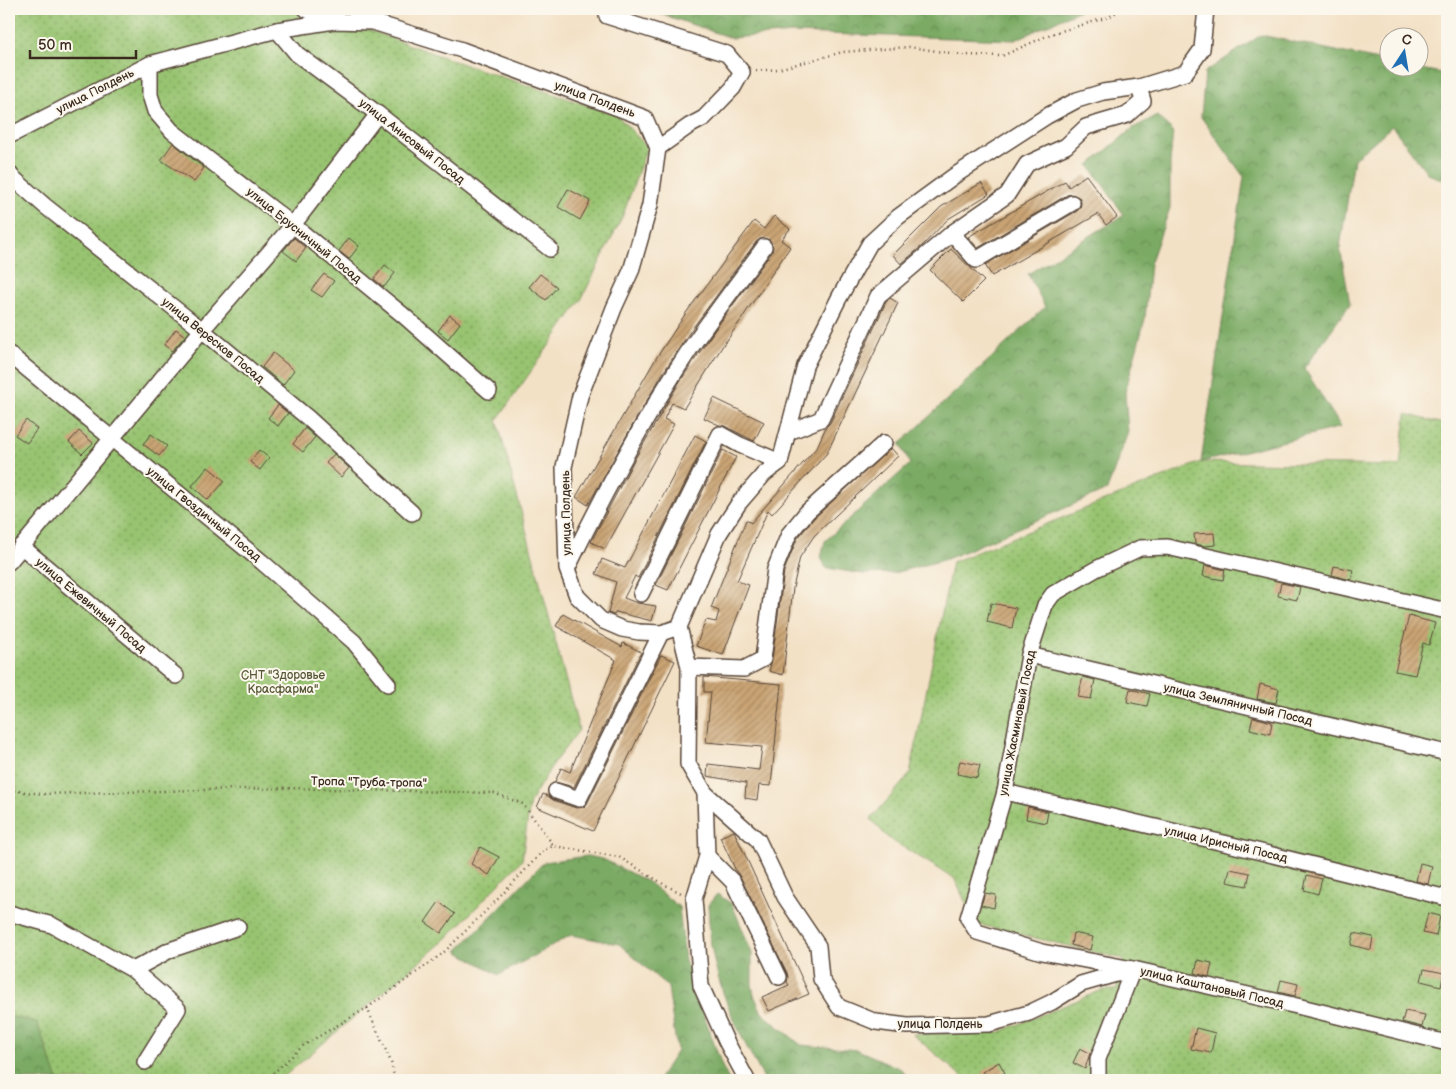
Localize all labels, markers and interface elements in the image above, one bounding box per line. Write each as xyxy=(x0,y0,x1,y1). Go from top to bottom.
scale bar xyxy=(30,28,136,60)
north arrow xyxy=(1378,28,1428,78)
text: С xyxy=(1400,30,1413,49)
text: 50 m xyxy=(38,36,72,55)
street label: улица Полдень xyxy=(54,65,137,117)
street label: улица Полдень xyxy=(552,78,637,121)
street label: улица Анисовый Посад xyxy=(356,95,468,188)
street label: улица Брусничный Посад xyxy=(243,184,365,287)
street label: улица Вересков Посад xyxy=(158,294,268,387)
street label: улица Гвоздичный Посад xyxy=(144,464,264,565)
street label: улица Полдень xyxy=(558,470,575,556)
street label: улица Ежевичный Посад xyxy=(32,555,149,656)
street label: улица Жасминовый Посад xyxy=(996,648,1039,797)
park label: СНТ "Здоровье Красфарма" xyxy=(241,668,325,697)
street label: улица Земляничный Посад xyxy=(1162,680,1314,729)
street label: Тропа "Труба-тропа" xyxy=(311,774,427,791)
street label: улица Ирисный Посад xyxy=(1163,823,1290,866)
street label: улица Каштановый Посад xyxy=(1139,964,1286,1011)
street label: улица Полдень xyxy=(897,1017,983,1032)

